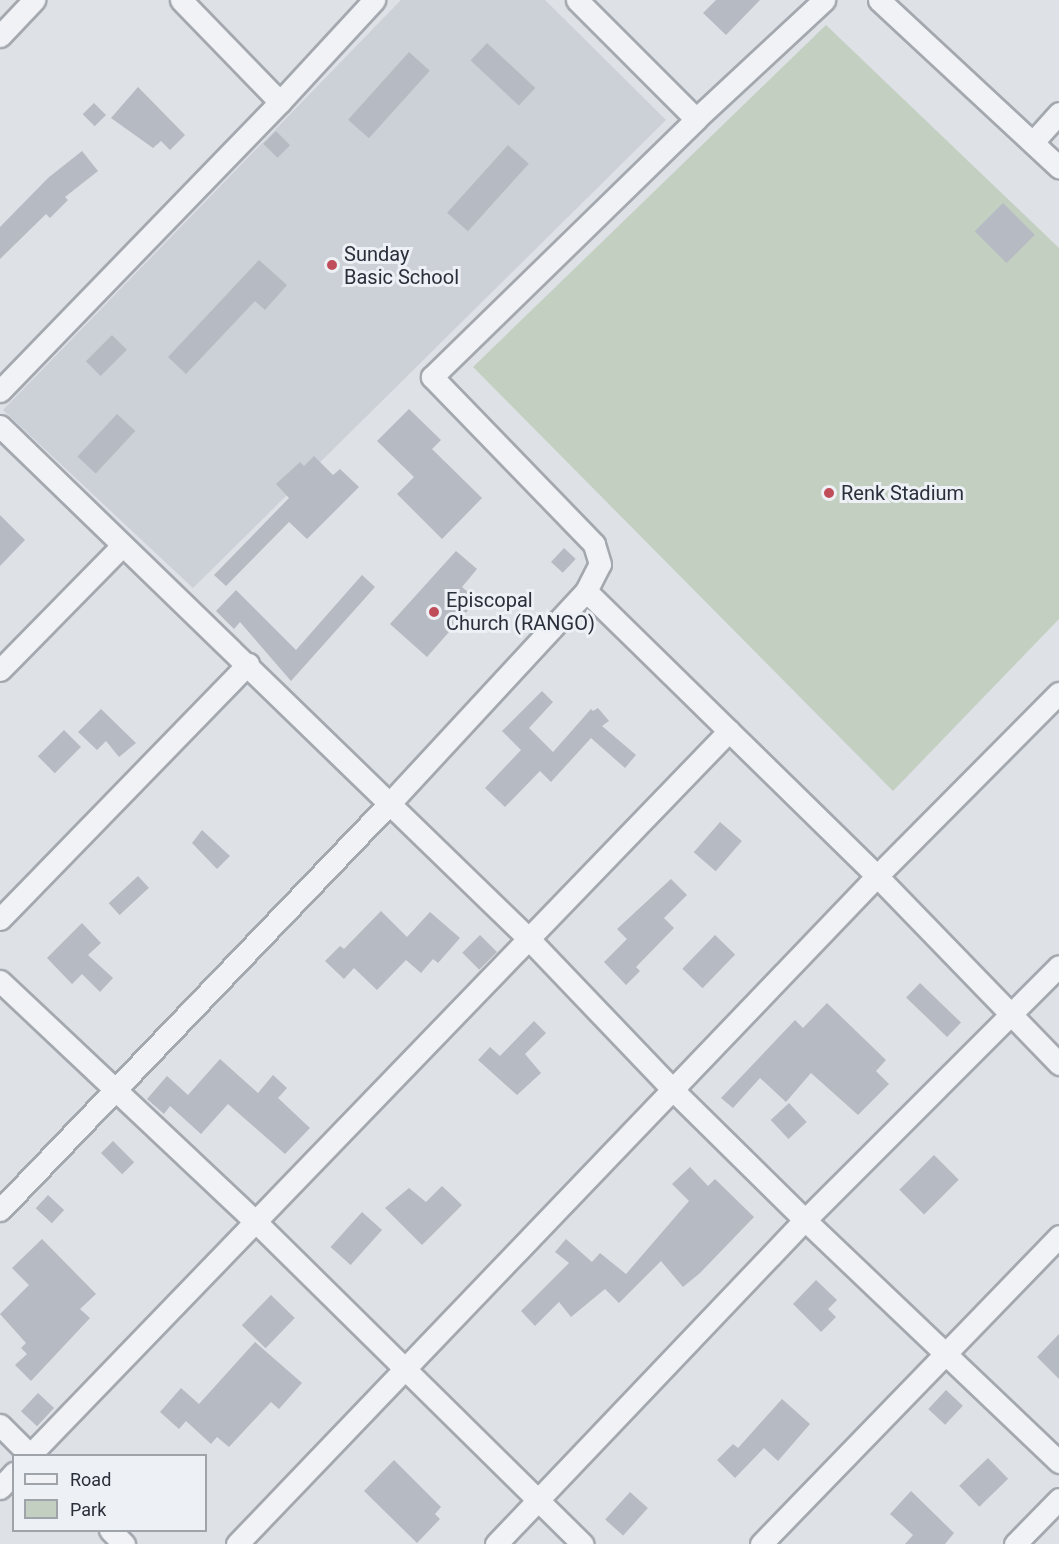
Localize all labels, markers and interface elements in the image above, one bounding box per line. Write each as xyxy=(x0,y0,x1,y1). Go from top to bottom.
place label: Sunday Basic School xyxy=(344,242,459,289)
marker: Sunday Basic School xyxy=(325,258,339,272)
place label: Renk Stadium xyxy=(841,481,964,505)
marker: Renk Stadium xyxy=(822,486,836,500)
place label: Episcopal Church (RANGO) xyxy=(446,588,595,635)
marker: Episcopal Church (RANGO) xyxy=(427,605,441,619)
legend xyxy=(12,1454,207,1532)
text: Road xyxy=(70,1469,111,1490)
text: Park xyxy=(70,1499,106,1520)

